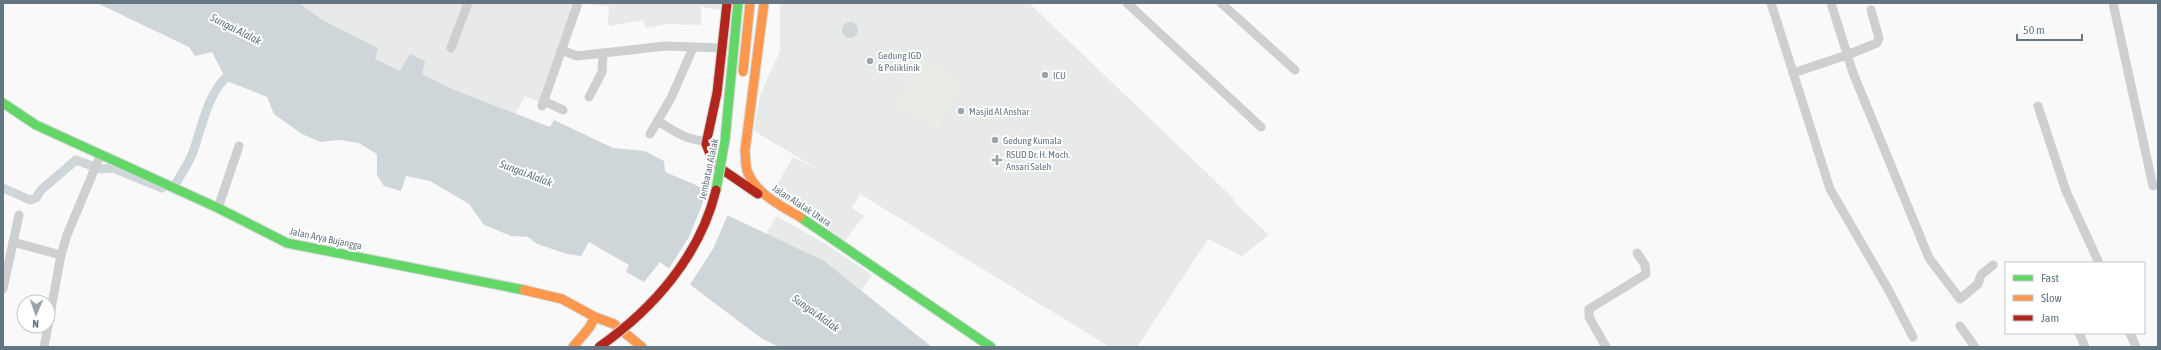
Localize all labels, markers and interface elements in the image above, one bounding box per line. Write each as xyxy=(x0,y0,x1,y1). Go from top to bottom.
water label: Sungai Alalak xyxy=(208,11,264,47)
scale bar xyxy=(2017,16,2082,42)
text: 50 m xyxy=(2023,23,2045,37)
place label: Gedung IGD & Poliklinik xyxy=(878,50,922,73)
marker: Gedung IGD & Poliklinik xyxy=(865,56,875,66)
marker: ICU xyxy=(1040,70,1050,80)
place label: ICU xyxy=(1053,70,1066,81)
marker: Masjid Al Anshar xyxy=(956,106,966,116)
place label: Masjid Al Anshar xyxy=(969,106,1030,117)
marker: Gedung Kumala xyxy=(990,135,1000,145)
place label: Gedung Kumala xyxy=(1003,135,1062,146)
street label: Jembatan Alalak xyxy=(697,137,720,201)
place label: RSUD Dr. H. Moch. Ansari Saleh xyxy=(1006,149,1070,172)
marker: RSUD Dr. H. Moch. Ansari Saleh xyxy=(991,154,1003,166)
water label: Sungai Alalak xyxy=(497,157,554,189)
street label: Jalan Alalak Utara xyxy=(770,182,833,229)
street label: Jalan Arya Bujangga xyxy=(289,225,363,252)
legend xyxy=(2005,262,2145,334)
text: Fast xyxy=(2041,271,2059,285)
water label: Sungai Alalak xyxy=(789,291,842,334)
text: Slow xyxy=(2041,291,2062,305)
north arrow xyxy=(16,294,56,334)
text: Jam xyxy=(2041,311,2059,325)
text: N xyxy=(32,318,39,330)

